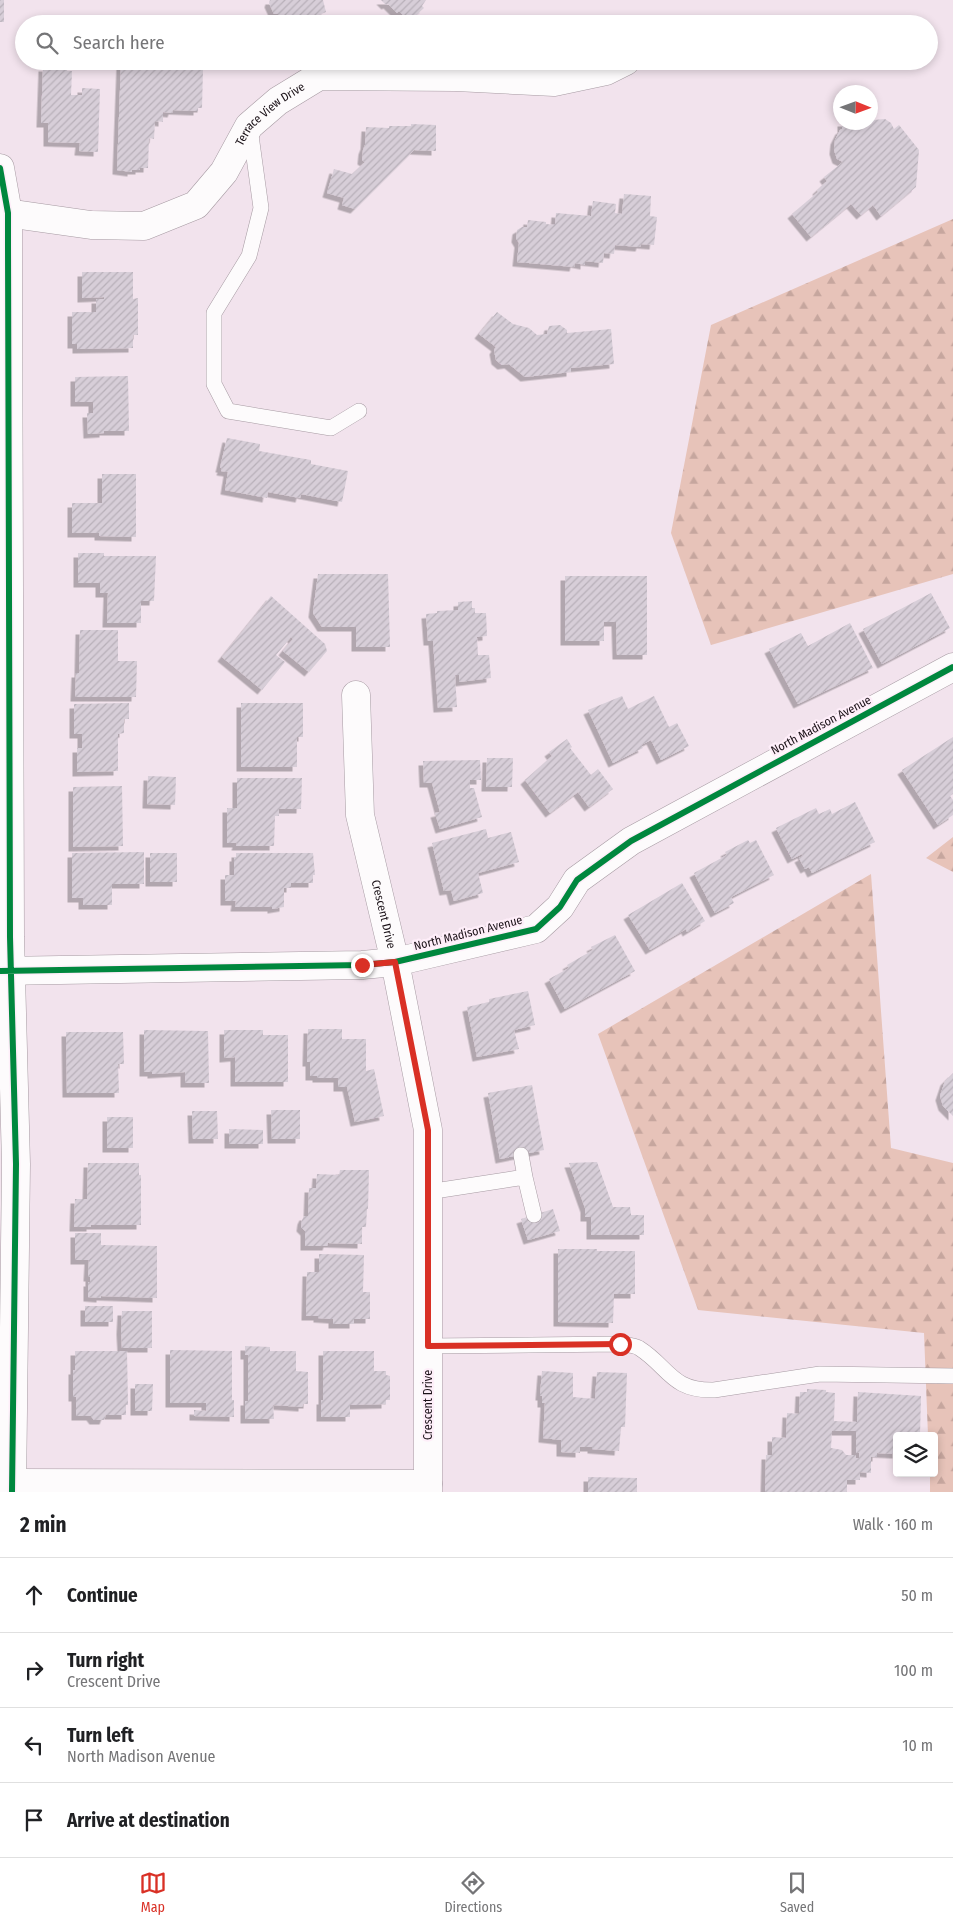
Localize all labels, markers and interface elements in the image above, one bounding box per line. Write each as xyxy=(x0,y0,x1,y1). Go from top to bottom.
search box xyxy=(15,15,938,70)
icon: search xyxy=(33,29,61,57)
text: Search here xyxy=(73,31,165,54)
street label: Terrace View Drive xyxy=(233,79,307,148)
north arrow xyxy=(833,85,878,130)
street label: North Madison Avenue xyxy=(769,693,874,757)
street label: Crescent Drive xyxy=(369,878,399,950)
street label: North Madison Avenue xyxy=(412,913,524,953)
route end xyxy=(351,954,374,977)
route start xyxy=(609,1333,632,1356)
street label: Crescent Drive xyxy=(421,1370,435,1440)
map controls xyxy=(893,1432,938,1477)
button: layers xyxy=(893,1432,938,1477)
text: 2 min xyxy=(20,1512,67,1538)
text: Walk · 160 m xyxy=(853,1515,933,1534)
icon: ahead xyxy=(20,1581,48,1609)
text: Continue xyxy=(67,1584,138,1607)
text: 50 m xyxy=(901,1586,933,1605)
text: Turn right xyxy=(67,1649,144,1672)
icon: right xyxy=(20,1656,48,1684)
text: 100 m xyxy=(894,1661,933,1680)
text: Crescent Drive xyxy=(67,1672,161,1691)
text: Turn left xyxy=(67,1724,134,1747)
icon: left xyxy=(20,1731,48,1759)
text: 10 m xyxy=(902,1736,933,1755)
text: North Madison Avenue xyxy=(67,1747,215,1766)
icon: arrive xyxy=(20,1806,48,1834)
text: Arrive at destination xyxy=(67,1809,230,1832)
tab: Map xyxy=(139,1869,167,1916)
tab: Directions xyxy=(444,1869,502,1916)
tab: Saved xyxy=(780,1869,814,1916)

